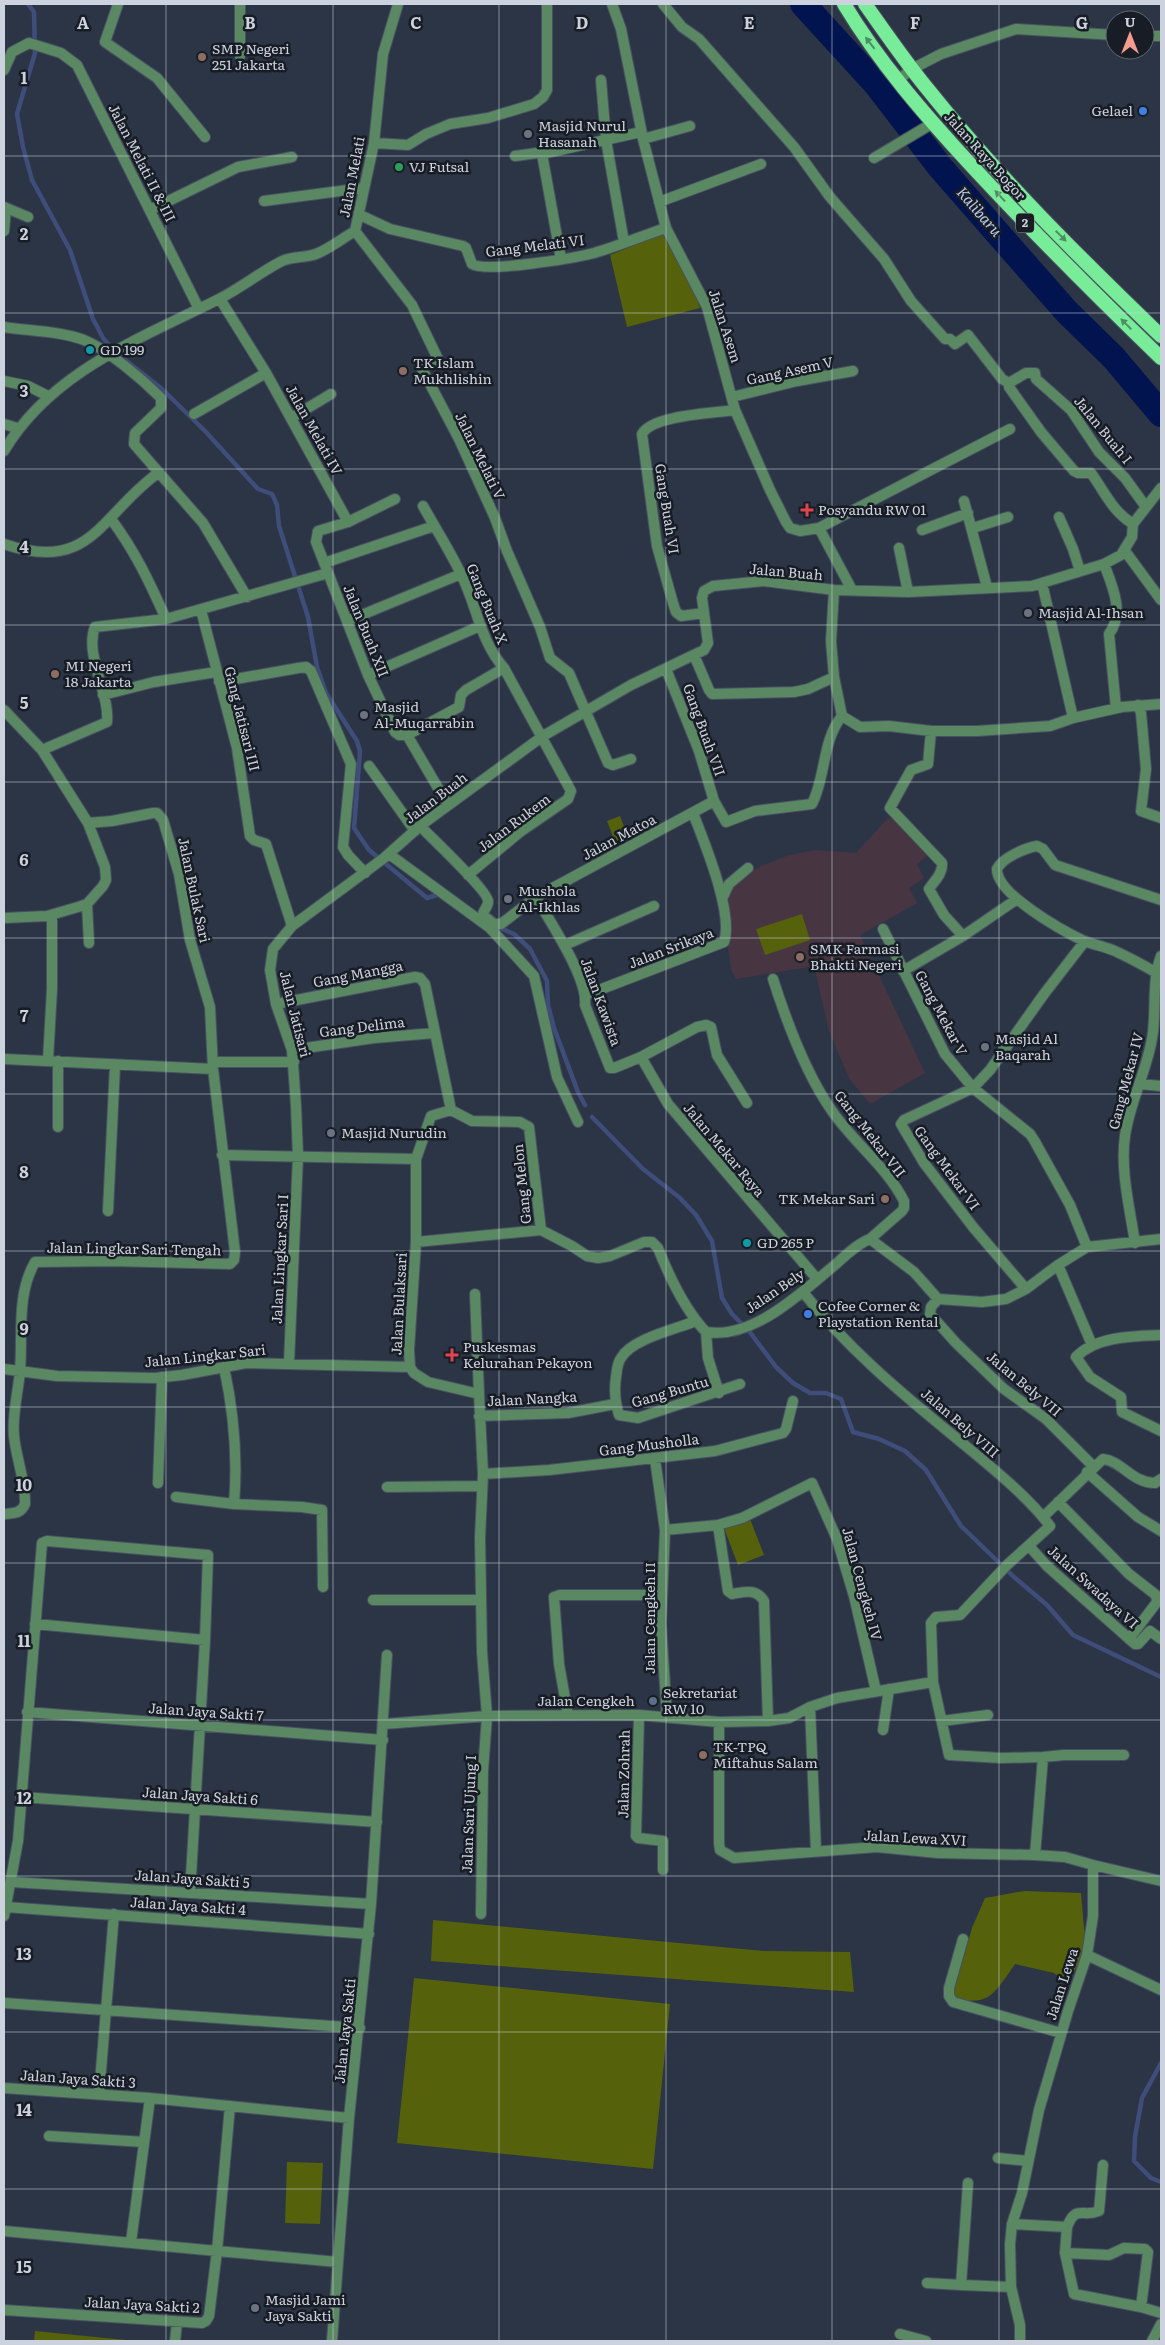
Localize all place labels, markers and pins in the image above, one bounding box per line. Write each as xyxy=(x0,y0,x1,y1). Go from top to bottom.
place label: SMP Negeri 251 Jakarta xyxy=(212,38,290,74)
marker: SMP Negeri 251 Jakarta xyxy=(196,51,208,63)
place label: Gelael xyxy=(1092,100,1133,120)
marker: Gelael xyxy=(1137,105,1149,117)
place label: Masjid Nurul Hasanah xyxy=(538,115,626,151)
marker: Masjid Nurul Hasanah xyxy=(522,128,534,140)
place label: VJ Futsal xyxy=(409,156,469,176)
marker: VJ Futsal xyxy=(393,161,405,173)
place label: GD 199 xyxy=(100,339,144,359)
marker: GD 199 xyxy=(84,344,96,356)
place label: TK Islam Mukhlishin xyxy=(413,352,492,388)
marker: TK Islam Mukhlishin xyxy=(397,365,409,377)
place label: Posyandu RW 01 xyxy=(818,499,926,519)
marker: Posyandu RW 01 xyxy=(800,503,814,517)
place label: Masjid Al-Ihsan xyxy=(1038,602,1144,622)
marker: Masjid Al-Ihsan xyxy=(1022,607,1034,619)
place label: MI Negeri 18 Jakarta xyxy=(65,655,132,691)
marker: MI Negeri 18 Jakarta xyxy=(49,668,61,680)
place label: Masjid Al-Muqarrabin xyxy=(374,696,475,732)
marker: Masjid Al-Muqarrabin xyxy=(358,709,370,721)
place label: Mushola Al-Ikhlas xyxy=(518,880,580,916)
marker: Mushola Al-Ikhlas xyxy=(502,893,514,905)
place label: SMK Farmasi Bhakti Negeri xyxy=(810,938,902,974)
marker: SMK Farmasi Bhakti Negeri xyxy=(794,951,806,963)
place label: Masjid Al Baqarah xyxy=(995,1028,1058,1064)
marker: Masjid Al Baqarah xyxy=(979,1041,991,1053)
place label: Masjid Nurudin xyxy=(341,1122,447,1142)
marker: Masjid Nurudin xyxy=(325,1127,337,1139)
place label: TK Mekar Sari xyxy=(778,1188,875,1208)
marker: TK Mekar Sari xyxy=(879,1193,891,1205)
place label: GD 265 P xyxy=(757,1232,815,1252)
marker: GD 265 P xyxy=(741,1237,753,1249)
place label: Cofee Corner & Playstation Rental xyxy=(818,1295,939,1331)
marker: Cofee Corner & Playstation Rental xyxy=(802,1308,814,1320)
place label: Puskesmas Kelurahan Pekayon xyxy=(463,1336,592,1372)
marker: Puskesmas Kelurahan Pekayon xyxy=(445,1348,459,1362)
place label: Sekretariat RW 10 xyxy=(663,1682,738,1718)
marker: Sekretariat RW 10 xyxy=(647,1695,659,1707)
place label: TK-TPQ Miftahus Salam xyxy=(713,1736,818,1772)
marker: TK-TPQ Miftahus Salam xyxy=(697,1749,709,1761)
place label: Masjid Jami Jaya Sakti xyxy=(265,2289,346,2325)
marker: Masjid Jami Jaya Sakti xyxy=(249,2302,261,2314)

